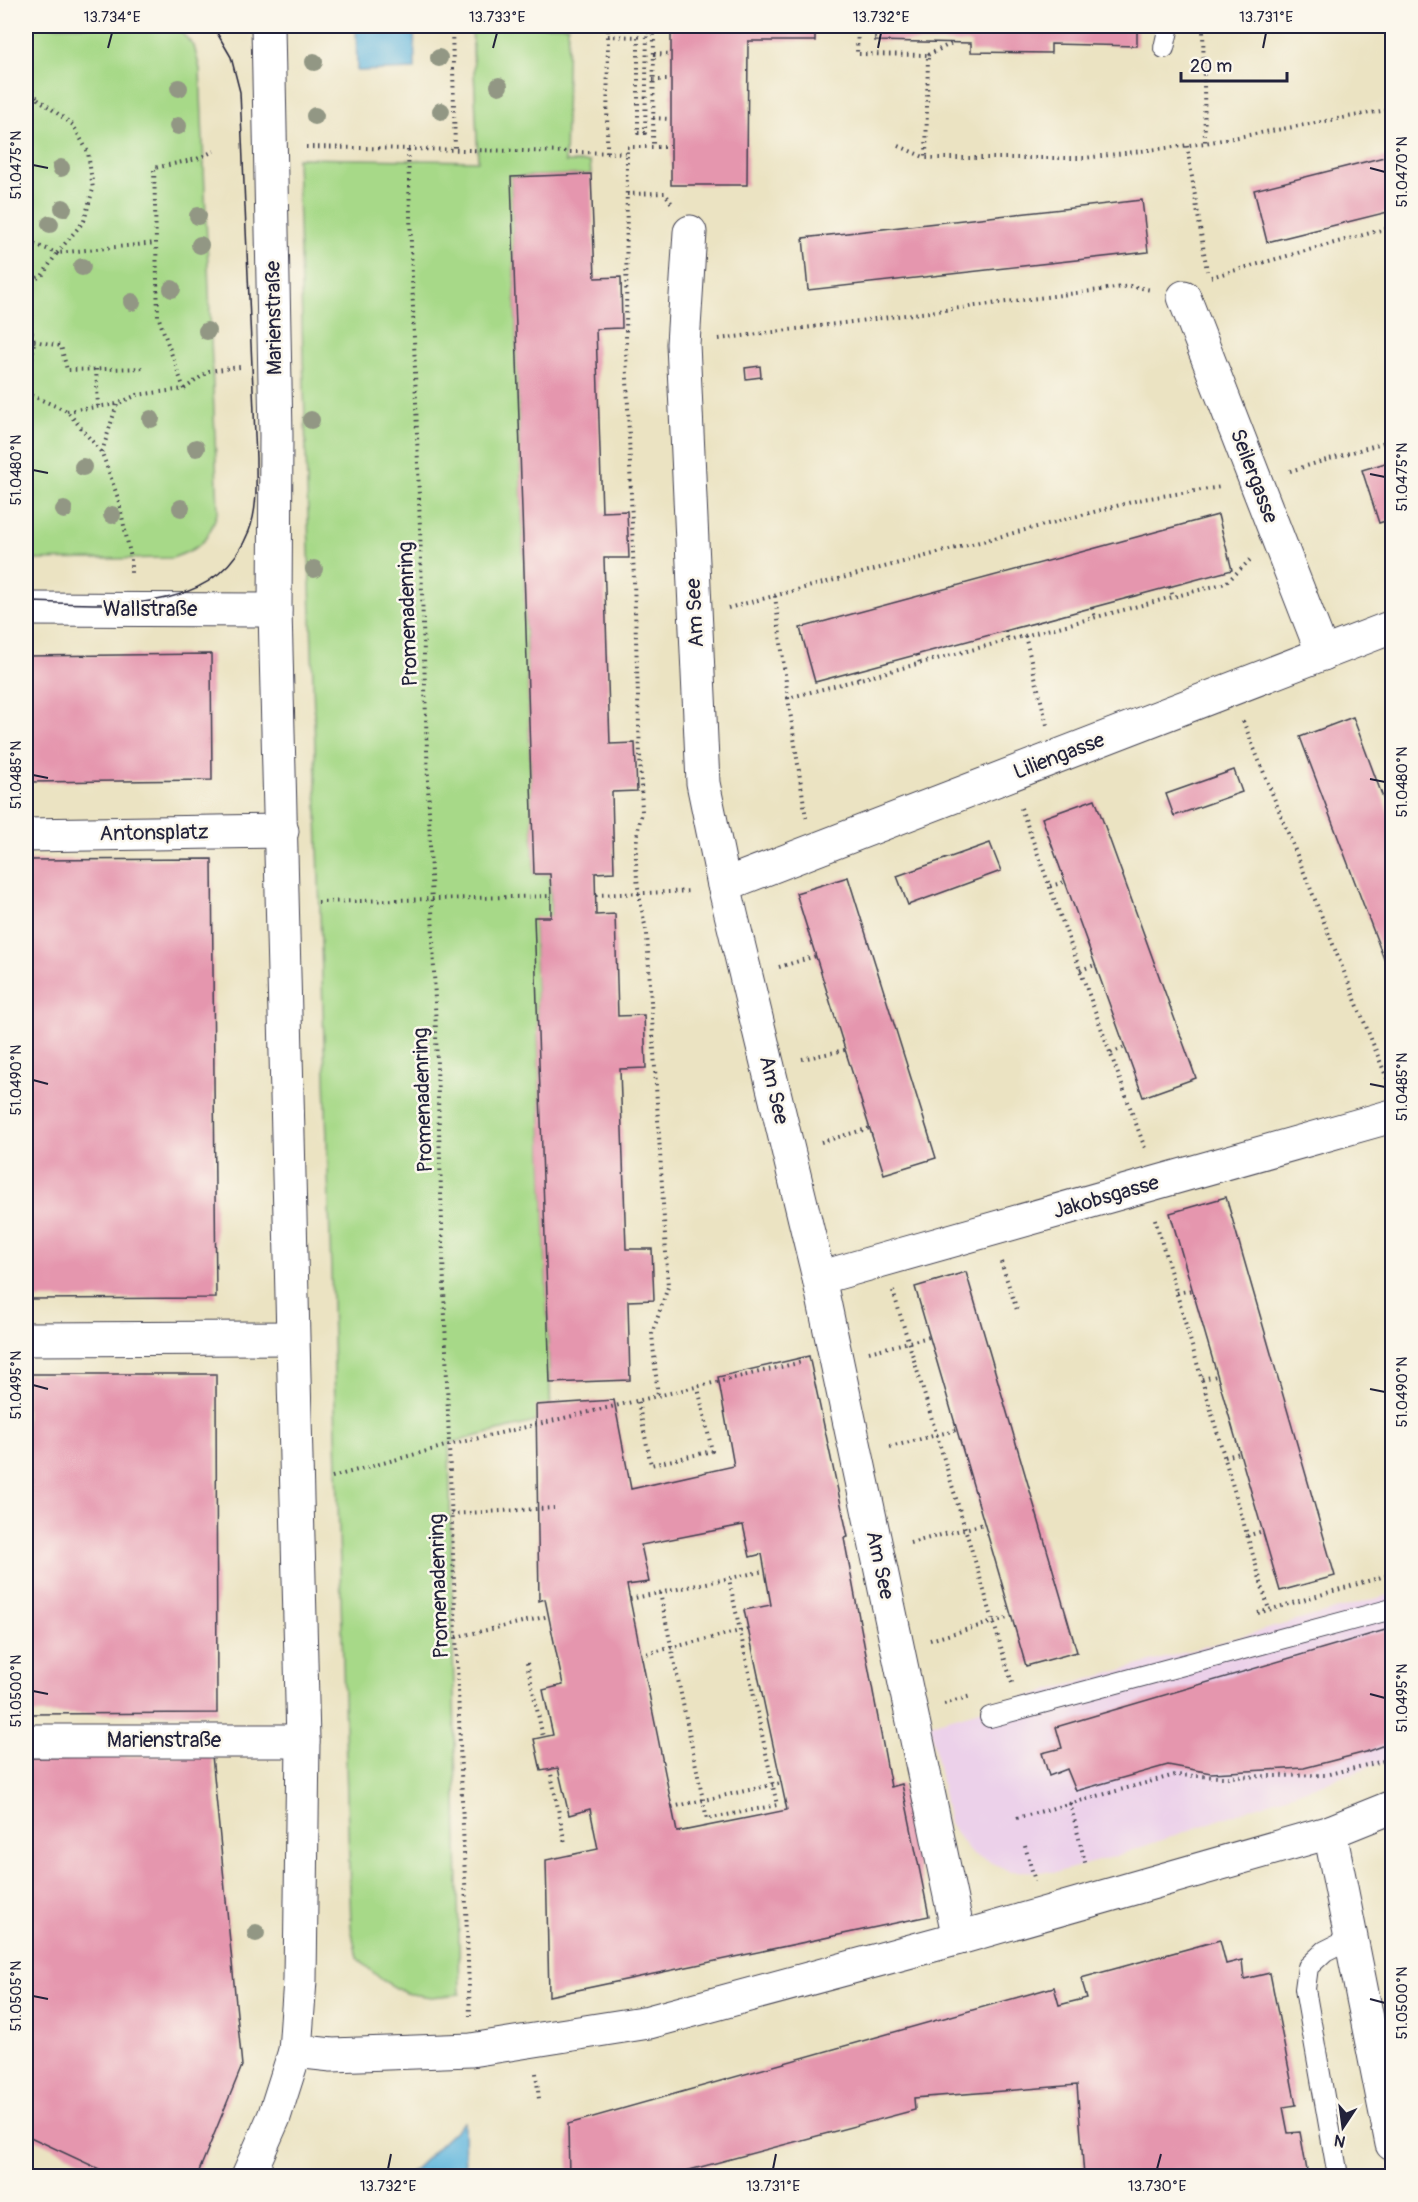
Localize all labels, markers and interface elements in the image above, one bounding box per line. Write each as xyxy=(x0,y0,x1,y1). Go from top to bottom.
text: 13.734°E xyxy=(84,8,141,27)
text: 13.733°E xyxy=(469,8,525,27)
text: 13.732°E xyxy=(853,8,909,27)
text: 13.731°E xyxy=(1239,8,1293,27)
scale bar xyxy=(1181,45,1288,83)
text: 20 m xyxy=(1190,55,1232,78)
text: 51.0475°N xyxy=(7,130,26,200)
text: 51.0470°N xyxy=(1393,136,1412,208)
street label: Marienstraße xyxy=(259,260,288,375)
street label: Seilergasse xyxy=(1224,425,1285,527)
text: 51.0480°N xyxy=(7,435,26,505)
text: 51.0475°N xyxy=(1393,442,1412,512)
street label: Promenadenring xyxy=(392,541,424,687)
street label: Am See xyxy=(680,577,710,648)
street label: Wallstraße xyxy=(103,596,198,623)
street label: Liliengasse xyxy=(1010,726,1109,786)
text: 51.0485°N xyxy=(7,741,26,809)
text: 51.0480°N xyxy=(1393,747,1412,817)
street label: Antonsplatz xyxy=(99,819,209,847)
street label: Promenadenring xyxy=(407,1027,439,1173)
text: 51.0490°N xyxy=(7,1045,26,1115)
street label: Am See xyxy=(753,1053,795,1127)
text: 51.0485°N xyxy=(1393,1053,1412,1121)
street label: Jakobsgasse xyxy=(1050,1169,1163,1225)
text: 51.0495°N xyxy=(7,1351,26,1419)
text: 51.0490°N xyxy=(1393,1357,1412,1427)
street label: Promenadenring xyxy=(423,1513,455,1659)
street label: Am See xyxy=(860,1528,901,1602)
text: 51.0500°N xyxy=(7,1655,26,1727)
text: 51.0495°N xyxy=(1393,1664,1412,1732)
street label: Marienstraße xyxy=(107,1727,222,1754)
text: 51.0505°N xyxy=(7,1961,26,2031)
text: 51.0500°N xyxy=(1393,1967,1412,2039)
north arrow xyxy=(1313,2097,1373,2157)
text: N xyxy=(1332,2130,1347,2152)
text: 13.732°E xyxy=(360,2177,416,2196)
text: 13.731°E xyxy=(746,2177,800,2196)
text: 13.730°E xyxy=(1128,2177,1186,2196)

